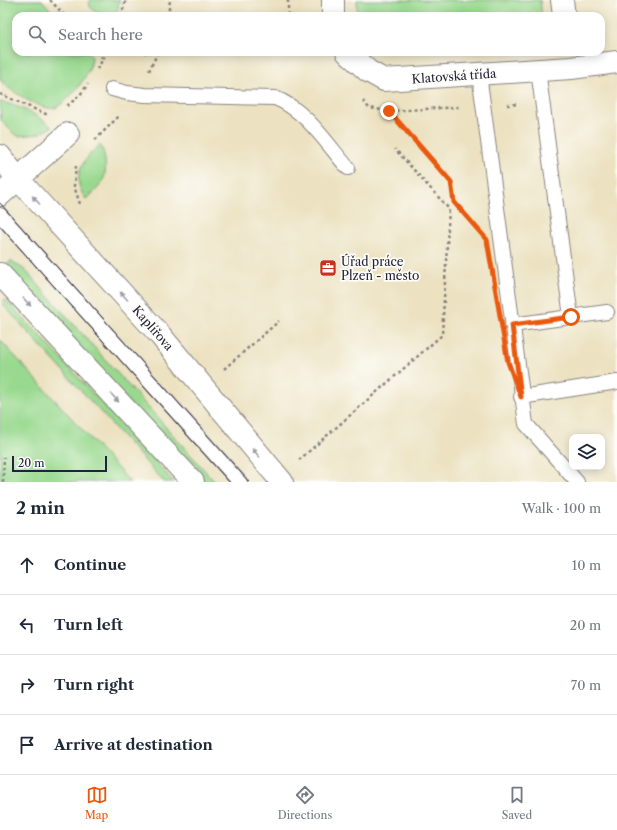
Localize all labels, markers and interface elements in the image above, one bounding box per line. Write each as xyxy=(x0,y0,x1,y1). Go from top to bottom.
search box xyxy=(12,12,605,56)
icon: search xyxy=(26,23,48,45)
text: Search here xyxy=(58,25,143,44)
street label: Klatovská třída xyxy=(411,66,497,86)
route end xyxy=(380,102,398,120)
one-way arrow xyxy=(32,195,41,205)
place label: Úřad práce Plzeň - město xyxy=(341,253,419,283)
office icon: Úřad práce Plzeň - město xyxy=(318,258,338,278)
one-way arrow xyxy=(119,291,129,301)
one-way arrow xyxy=(22,297,31,307)
street label: Kaplířova xyxy=(129,302,177,354)
route start xyxy=(562,308,580,326)
one-way arrow xyxy=(110,393,120,403)
map controls xyxy=(569,434,605,470)
button: layers xyxy=(569,434,605,470)
one-way arrow xyxy=(252,447,261,458)
scale bar xyxy=(12,454,107,473)
text: 20 m xyxy=(18,456,44,470)
text: 2 min xyxy=(16,498,65,518)
text: Walk · 100 m xyxy=(522,500,601,516)
icon: ahead xyxy=(16,554,38,576)
text: Continue xyxy=(54,555,126,574)
text: 10 m xyxy=(572,557,601,573)
icon: left xyxy=(16,614,38,636)
text: Turn left xyxy=(54,615,123,634)
text: 20 m xyxy=(570,617,601,633)
icon: right xyxy=(16,674,38,696)
text: Turn right xyxy=(54,675,134,694)
text: 70 m xyxy=(571,677,601,693)
icon: arrive xyxy=(16,734,38,756)
text: Arrive at destination xyxy=(54,735,213,754)
tab: Map xyxy=(85,784,108,822)
tab: Directions xyxy=(278,784,332,822)
tab: Saved xyxy=(502,784,532,822)

